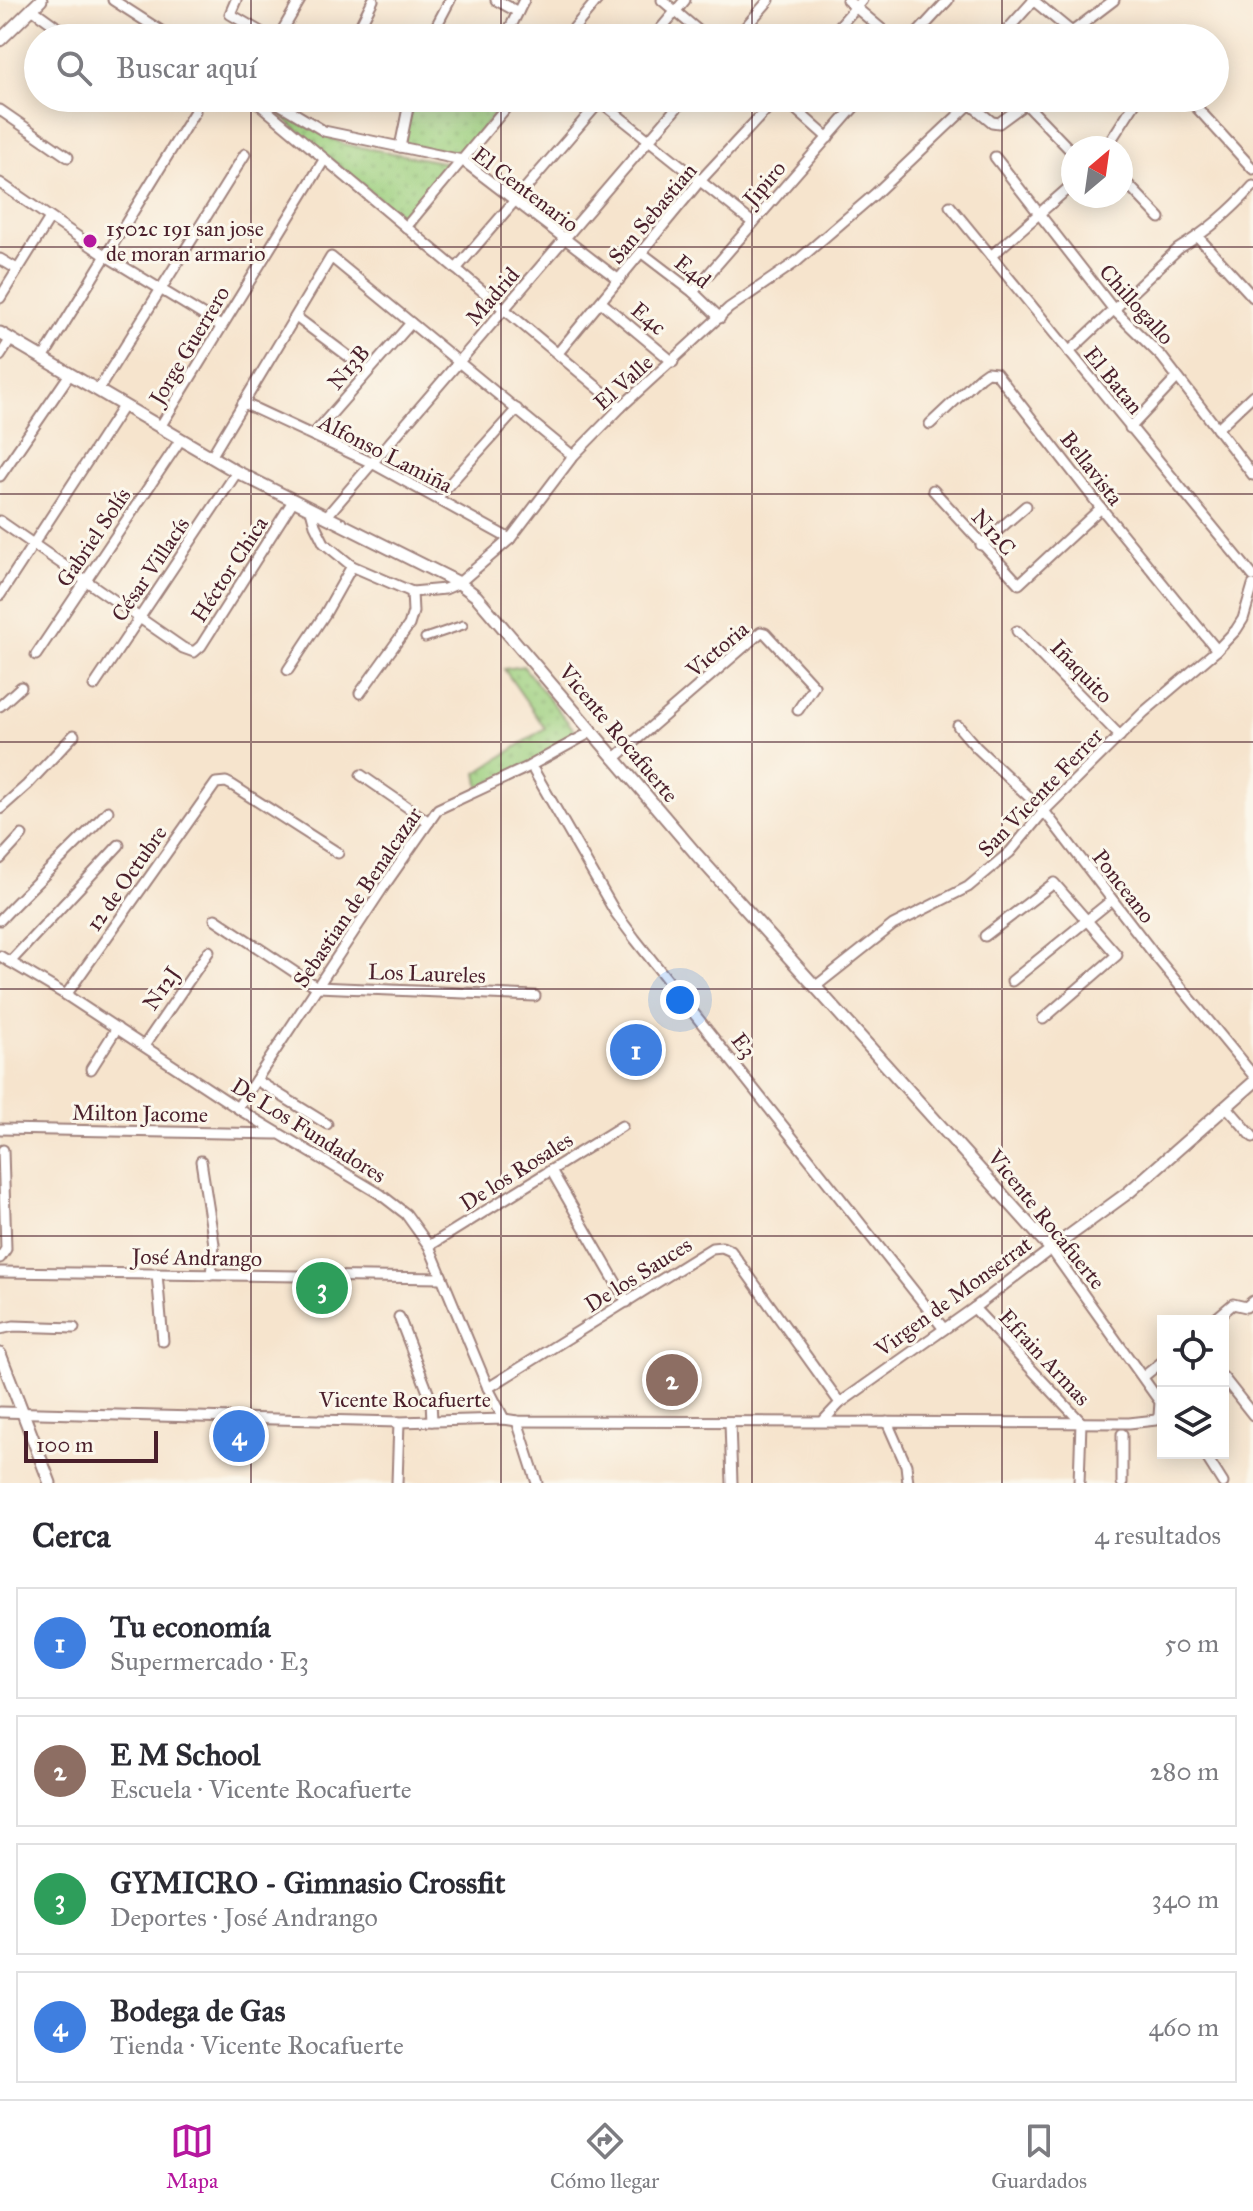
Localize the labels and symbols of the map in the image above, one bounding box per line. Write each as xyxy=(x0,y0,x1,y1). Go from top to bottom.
north arrow xyxy=(1061,136,1133,208)
street label: El Centenario xyxy=(467,141,584,238)
street label: Jipiro xyxy=(736,155,791,213)
street label: San Sebastian xyxy=(602,157,702,269)
place label: 1502c 191 san jose de moran armario xyxy=(106,215,265,267)
marker: 1502c 191 san jose de moran armario xyxy=(81,232,99,250)
street label: E4d xyxy=(669,249,716,294)
street label: Chillogallo xyxy=(1093,259,1180,350)
street label: Madrid xyxy=(460,262,525,331)
street label: Jorge Guerrero xyxy=(142,281,235,411)
street label: E4c xyxy=(626,296,672,341)
street label: N13B xyxy=(322,339,375,395)
street label: El Batan xyxy=(1078,341,1149,420)
street label: El Valle xyxy=(588,349,659,416)
street label: Alfonso Lamiña xyxy=(314,408,458,499)
street label: Bellavista xyxy=(1054,426,1129,511)
street label: Gabriel Solís xyxy=(50,483,136,592)
street label: N12C xyxy=(966,504,1021,561)
street label: Héctor Chica xyxy=(185,511,274,627)
street label: César Villacís xyxy=(106,512,195,627)
street label: Victoria xyxy=(680,615,755,684)
street label: Iñaquito xyxy=(1045,634,1118,709)
street label: Vicente Rocafuerte xyxy=(552,658,684,808)
street label: San Vicente Ferrer xyxy=(972,722,1109,862)
street label: Sebastian de Benalcazar xyxy=(287,801,428,993)
street label: 12 de Octubre xyxy=(80,820,173,936)
street label: Ponceano xyxy=(1086,844,1161,929)
street label: Los Laureles xyxy=(368,958,486,989)
street label: N12J xyxy=(137,961,186,1015)
your location xyxy=(660,980,700,1020)
pin: 1 xyxy=(610,1020,662,1080)
street label: E3 xyxy=(725,1027,762,1063)
street label: De Los Fundadores xyxy=(226,1072,391,1189)
street label: Milton Jacome xyxy=(72,1099,208,1128)
street label: De los Rosales xyxy=(455,1126,578,1217)
street label: Vicente Rocafuerte xyxy=(981,1143,1111,1295)
street label: Virgen de Monserrat xyxy=(869,1230,1037,1363)
street label: De los Sauces xyxy=(580,1231,697,1318)
street label: José Andrango xyxy=(130,1243,262,1272)
pin: 3 xyxy=(296,1258,348,1318)
street label: Efrain Armas xyxy=(993,1303,1096,1411)
pin: 2 xyxy=(646,1350,698,1410)
street label: Vicente Rocafuerte xyxy=(318,1386,491,1413)
pin: 4 xyxy=(213,1406,265,1466)
scale bar xyxy=(24,1427,158,1463)

